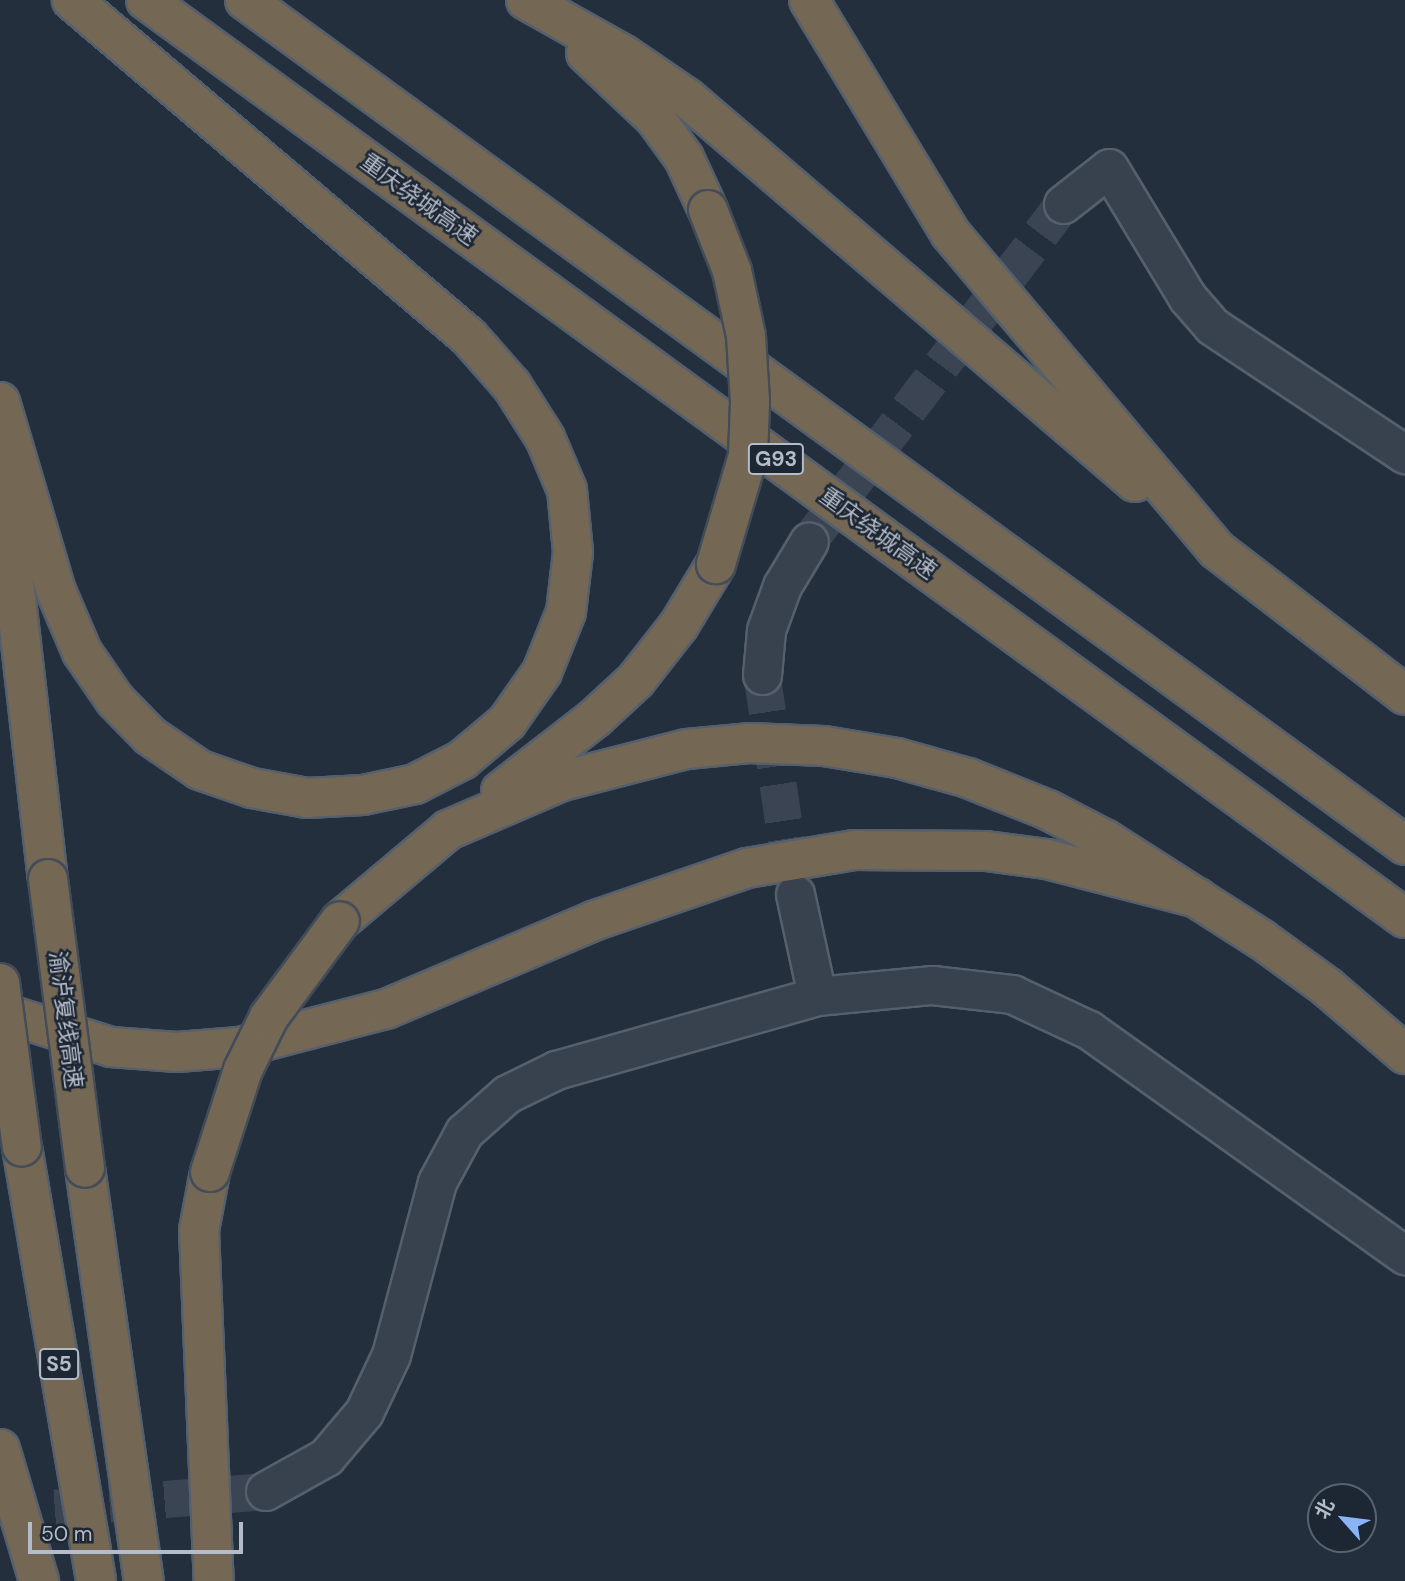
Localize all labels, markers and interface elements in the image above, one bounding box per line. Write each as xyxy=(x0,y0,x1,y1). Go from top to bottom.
street label: 重庆绕城高速 xyxy=(355,147,483,251)
road number: G93 xyxy=(746,442,806,476)
street label: 重庆绕城高速 xyxy=(814,481,942,585)
street label: 渝泸复线高速 xyxy=(44,950,88,1090)
road number: S5 xyxy=(38,1346,80,1382)
north arrow xyxy=(1307,1483,1377,1553)
text: 北 xyxy=(1309,1495,1340,1523)
scale bar xyxy=(32,1508,247,1552)
text: 50 m xyxy=(41,1520,92,1548)

